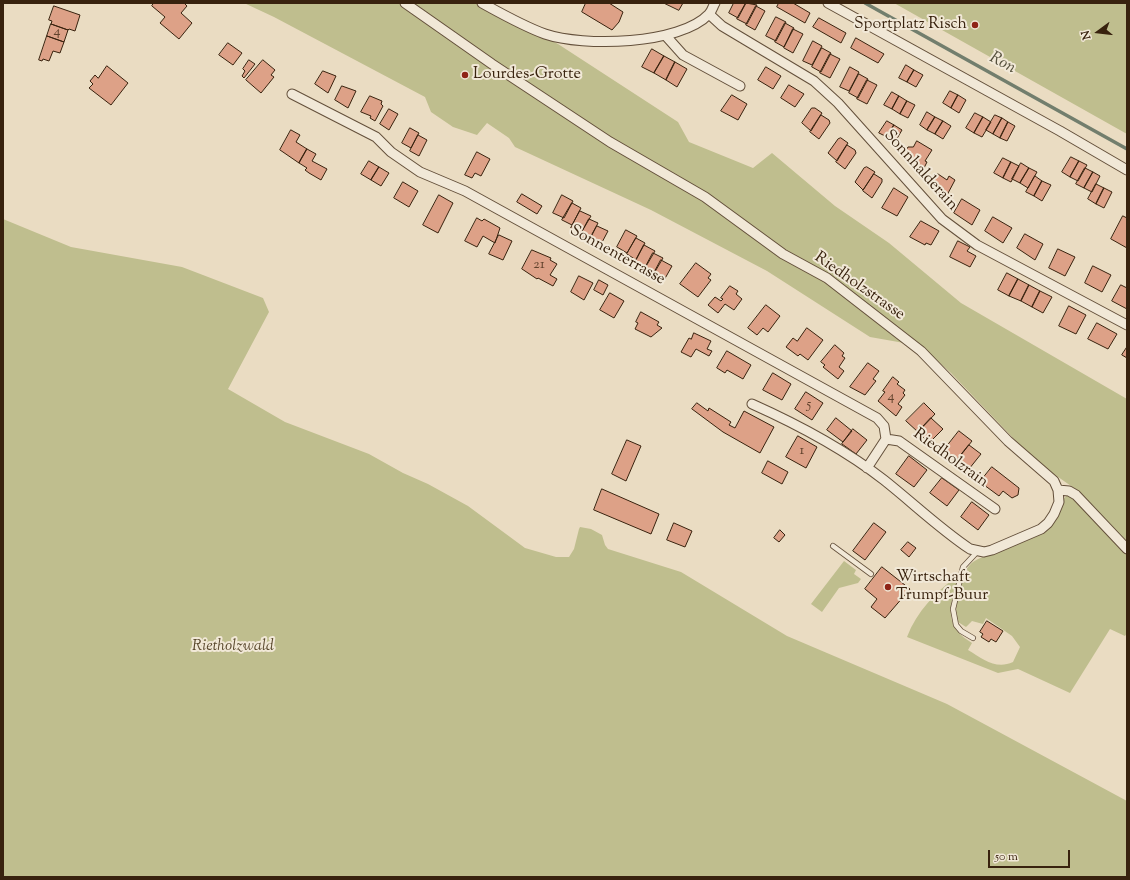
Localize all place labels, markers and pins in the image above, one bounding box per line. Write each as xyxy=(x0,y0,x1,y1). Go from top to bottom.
place label: Sportplatz Risch xyxy=(854,15,967,35)
marker: Sportplatz Risch xyxy=(970,20,980,30)
place label: Lourdes-Grotte xyxy=(473,65,581,85)
marker: Lourdes-Grotte xyxy=(460,70,470,80)
place label: Wirtschaft Trumpf-Buur xyxy=(896,568,988,606)
marker: Wirtschaft Trumpf-Buur xyxy=(883,582,893,592)

